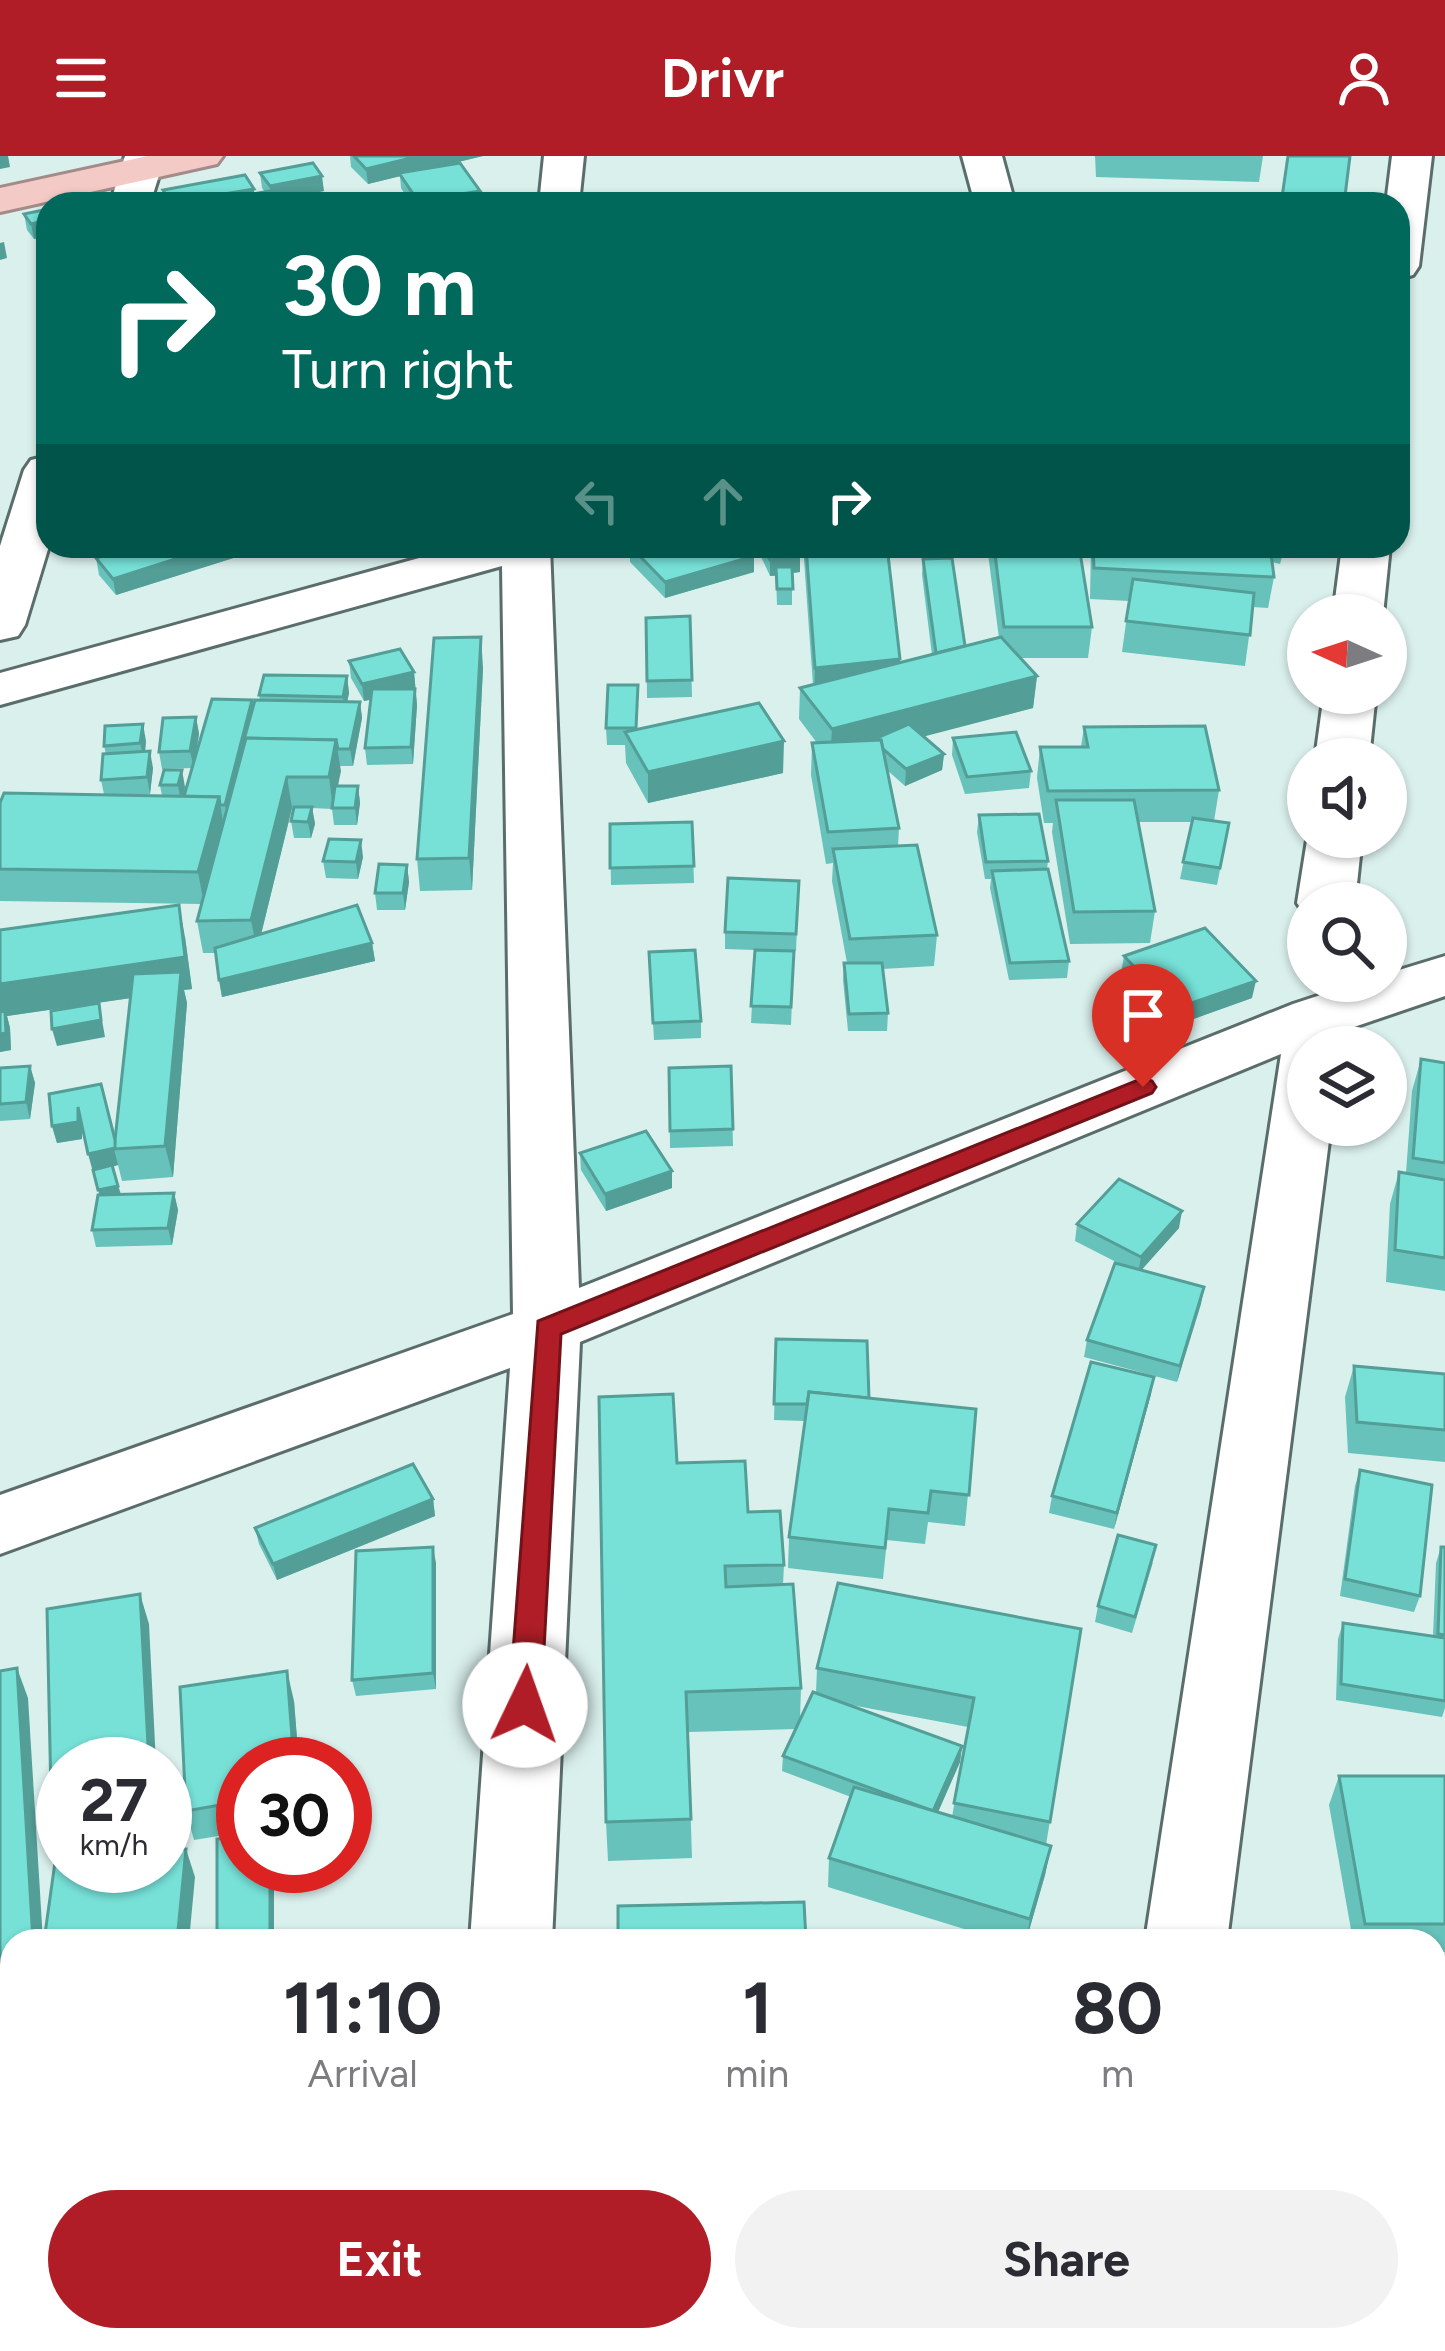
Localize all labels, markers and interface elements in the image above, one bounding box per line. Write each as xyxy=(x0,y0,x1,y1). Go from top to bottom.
icon: menu xyxy=(48,45,114,111)
icon: person xyxy=(1331,45,1397,111)
text: Drivr xyxy=(661,46,784,111)
text: 30 m xyxy=(282,235,476,336)
icon: right xyxy=(84,240,240,396)
text: Turn right xyxy=(282,337,514,402)
icon: left xyxy=(564,468,630,534)
icon: ahead xyxy=(690,468,756,534)
icon: right xyxy=(816,468,882,534)
north arrow xyxy=(1287,594,1407,714)
map controls xyxy=(1287,594,1407,1146)
button: sound xyxy=(1287,738,1407,858)
button: search xyxy=(1287,882,1407,1002)
pin xyxy=(1092,964,1194,1087)
icon: arrive xyxy=(1110,982,1176,1048)
button: layers xyxy=(1287,1026,1407,1146)
position arrow xyxy=(462,1642,588,1768)
speed limit sign: 30 xyxy=(216,1737,372,1893)
text: 27 xyxy=(80,1764,148,1836)
text: km/h xyxy=(80,1826,148,1863)
text: 11:10 xyxy=(283,1965,442,2051)
text: 1 xyxy=(742,1965,773,2051)
text: 80 xyxy=(1072,1965,1163,2051)
text: Arrival xyxy=(308,2050,418,2097)
text: min xyxy=(725,2050,789,2097)
text: m xyxy=(1101,2050,1134,2097)
button: Exit xyxy=(48,2190,711,2328)
button: Share xyxy=(735,2190,1398,2328)

